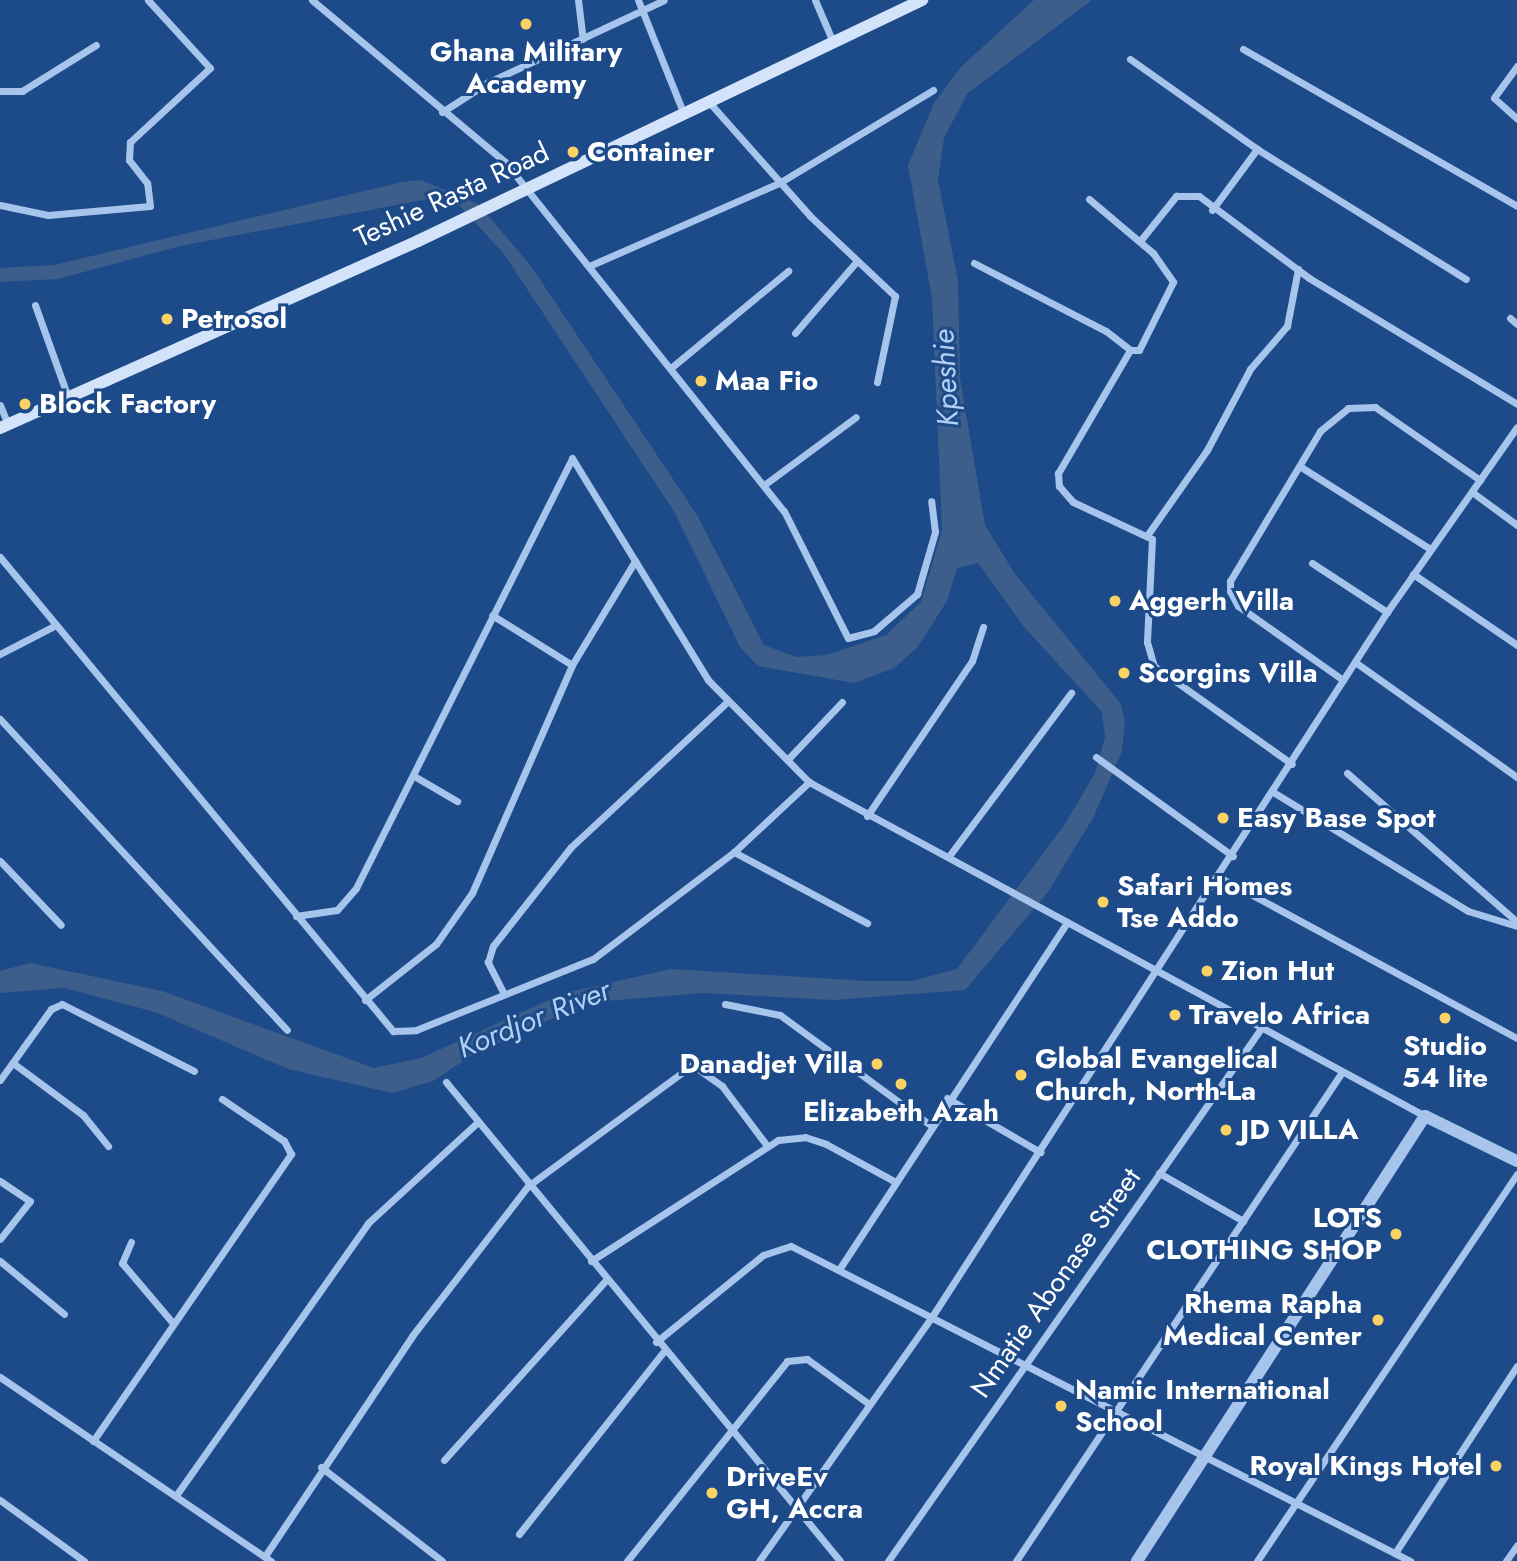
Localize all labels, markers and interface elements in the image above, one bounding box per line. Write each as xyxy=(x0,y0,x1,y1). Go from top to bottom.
marker: Ghana Military Academy xyxy=(518,16,534,32)
place label: Ghana Military Academy xyxy=(430,35,622,101)
street label: Teshie Rasta Road xyxy=(350,135,554,255)
place label: Container xyxy=(587,135,715,169)
marker: Container xyxy=(565,144,581,160)
place label: Petrosol xyxy=(181,302,287,336)
marker: Petrosol xyxy=(159,311,175,327)
water label: Kpeshie xyxy=(925,328,967,428)
place label: Maa Fio xyxy=(715,364,818,398)
marker: Maa Fio xyxy=(693,373,709,389)
place label: Block Factory xyxy=(39,387,216,421)
marker: Block Factory xyxy=(17,396,33,412)
place label: Aggerh Villa xyxy=(1129,584,1294,618)
marker: Aggerh Villa xyxy=(1107,593,1123,609)
place label: Scorgins Villa xyxy=(1138,656,1318,690)
marker: Scorgins Villa xyxy=(1116,665,1132,681)
place label: Easy Base Spot xyxy=(1237,801,1436,835)
marker: Easy Base Spot xyxy=(1215,810,1231,826)
place label: Safari Homes Tse Addo xyxy=(1117,869,1292,935)
marker: Safari Homes Tse Addo xyxy=(1095,894,1111,910)
place label: Zion Hut xyxy=(1221,954,1334,988)
marker: Zion Hut xyxy=(1199,963,1215,979)
water label: Kordjor River xyxy=(452,972,616,1066)
place label: Travelo Africa xyxy=(1189,998,1370,1032)
marker: Travelo Africa xyxy=(1167,1007,1183,1023)
marker: Studio 54 lite xyxy=(1437,1010,1453,1026)
place label: Studio 54 lite xyxy=(1402,1029,1488,1095)
place label: Global Evangelical Church, North-La xyxy=(1035,1042,1278,1108)
place label: Danadjet Villa xyxy=(679,1047,863,1081)
marker: Danadjet Villa xyxy=(869,1056,885,1072)
marker: Global Evangelical Church, North-La xyxy=(1013,1067,1029,1083)
marker: Elizabeth Azah xyxy=(893,1076,909,1092)
place label: Elizabeth Azah xyxy=(803,1095,999,1129)
place label: JD VILLA xyxy=(1240,1113,1359,1147)
marker: JD VILLA xyxy=(1218,1122,1234,1138)
street label: Nmatie Abonase Street xyxy=(964,1162,1148,1404)
place label: LOTS CLOTHING SHOP xyxy=(1146,1201,1382,1267)
marker: LOTS CLOTHING SHOP xyxy=(1388,1226,1404,1242)
place label: Rhema Rapha Medical Center xyxy=(1163,1287,1362,1353)
marker: Rhema Rapha Medical Center xyxy=(1368,1310,1388,1330)
place label: Namic International School xyxy=(1075,1373,1330,1439)
marker: Namic International School xyxy=(1053,1398,1069,1414)
place label: Royal Kings Hotel xyxy=(1249,1449,1482,1483)
marker: Royal Kings Hotel xyxy=(1488,1458,1504,1474)
place label: DriveEv GH, Accra xyxy=(726,1460,863,1526)
marker: DriveEv GH, Accra xyxy=(704,1485,720,1501)

